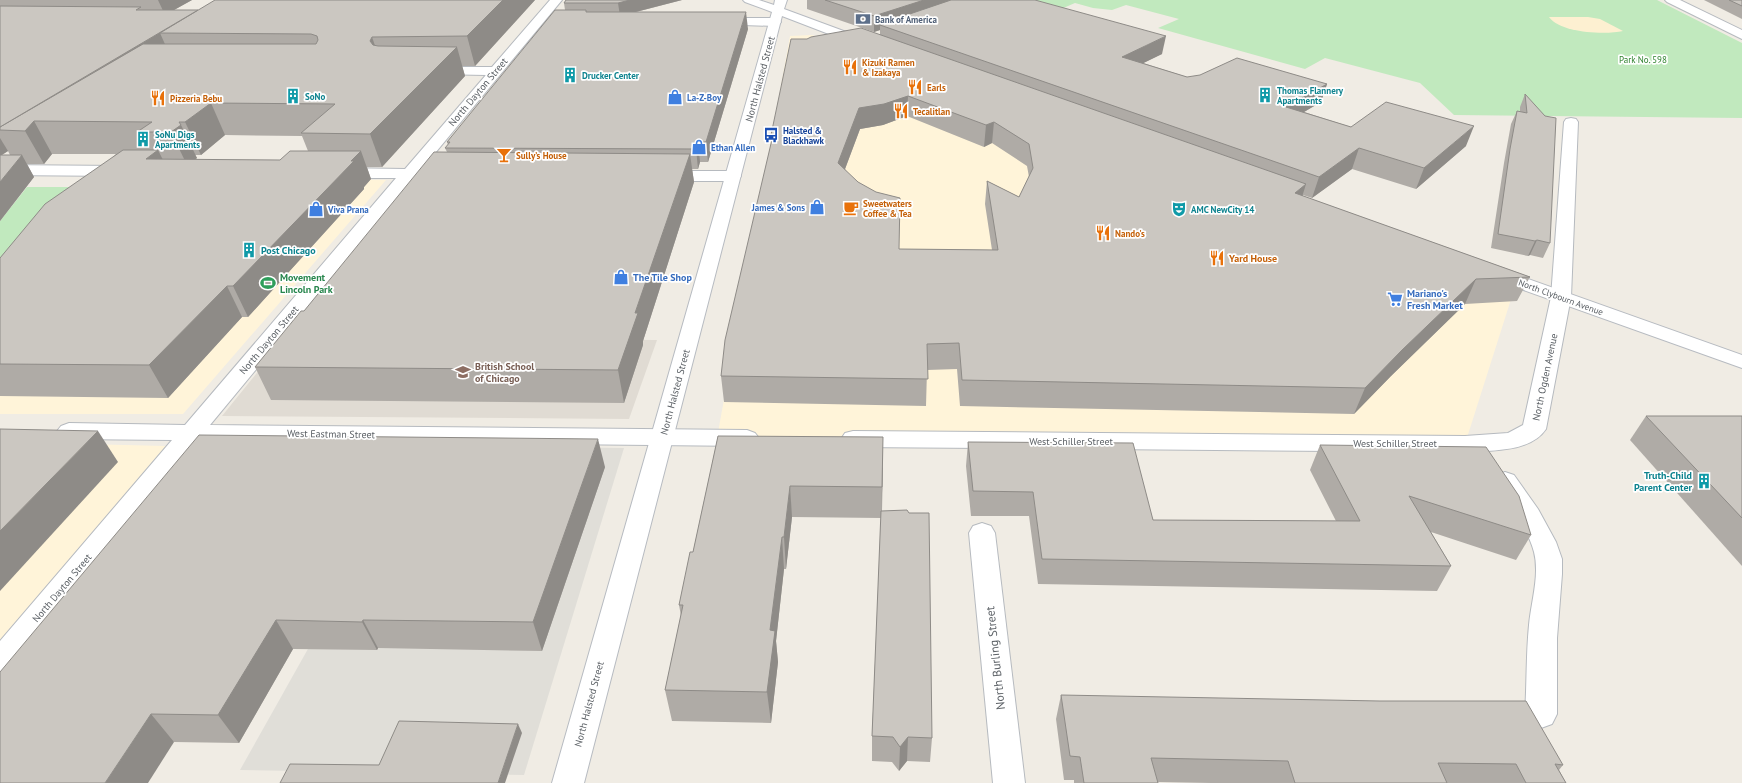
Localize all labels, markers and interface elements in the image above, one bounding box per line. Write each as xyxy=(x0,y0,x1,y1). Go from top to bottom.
bank icon: Bank of America xyxy=(854,10,872,28)
place label: Bank of America xyxy=(875,14,937,25)
street label: North Halsted Street xyxy=(742,34,778,123)
street label: North Dayton Street xyxy=(445,54,511,129)
park label: Park No. 598 xyxy=(1619,54,1667,65)
place label: Kizuki Ramen & Izakaya xyxy=(862,57,915,78)
restaurant icon: Kizuki Ramen & Izakaya xyxy=(841,58,859,76)
building icon: Drucker Center xyxy=(561,66,579,84)
place label: Drucker Center xyxy=(582,70,640,81)
restaurant icon: Earls xyxy=(906,78,924,96)
place label: Earls xyxy=(927,82,946,93)
place label: Thomas Flannery Apartments xyxy=(1277,85,1344,106)
building icon: Thomas Flannery Apartments xyxy=(1256,86,1274,104)
building icon: SoNo xyxy=(284,87,302,105)
shop icon: La-Z-Boy xyxy=(666,88,684,106)
restaurant icon: Pizzeria Bebu xyxy=(149,89,167,107)
place label: SoNo xyxy=(305,91,326,102)
place label: La-Z-Boy xyxy=(687,92,722,103)
place label: Pizzeria Bebu xyxy=(170,93,222,104)
restaurant icon: Tecalitlan xyxy=(892,102,910,120)
place label: Tecalitlan xyxy=(913,106,950,117)
place label: Halsted & Blackhawk xyxy=(783,125,825,146)
bus stop icon: Halsted & Blackhawk xyxy=(762,126,780,144)
place label: SoNu Digs Apartments xyxy=(155,129,200,150)
building icon: SoNu Digs Apartments xyxy=(134,130,152,148)
shop icon: Ethan Allen xyxy=(690,138,708,156)
place label: Ethan Allen xyxy=(711,142,755,153)
bar icon: Sully’s House xyxy=(495,146,513,164)
place label: Sully’s House xyxy=(516,150,567,161)
shop icon: James & Sons xyxy=(808,198,826,216)
place label: Sweetwaters Coffee & Tea xyxy=(863,198,912,219)
cafe icon: Sweetwaters Coffee & Tea xyxy=(842,199,860,217)
shop icon: Viva Prana xyxy=(307,200,325,218)
theatre icon: AMC NewCity 14 xyxy=(1170,200,1188,218)
place label: James & Sons xyxy=(751,202,805,213)
place label: Viva Prana xyxy=(327,204,369,215)
place label: AMC NewCity 14 xyxy=(1191,204,1254,215)
restaurant icon: Nando's xyxy=(1094,224,1112,242)
place label: Nando's xyxy=(1115,228,1145,239)
building icon: Post Chicago xyxy=(240,241,258,259)
place label: Post Chicago xyxy=(261,244,316,257)
restaurant icon: Yard House xyxy=(1208,249,1226,267)
place label: Yard House xyxy=(1228,252,1277,265)
shop icon: The Tile Shop xyxy=(612,268,630,286)
place label: Movement Lincoln Park xyxy=(280,271,333,296)
place label: The Tile Shop xyxy=(633,271,692,284)
sports icon: Movement Lincoln Park xyxy=(259,274,277,292)
street label: North Clybourn Avenue xyxy=(1517,277,1605,318)
place label: Mariano's Fresh Market xyxy=(1407,287,1463,312)
supermarket icon: Mariano's Fresh Market xyxy=(1386,290,1404,308)
street label: North Dayton Street xyxy=(236,302,302,377)
street label: North Ogden Avenue xyxy=(1529,332,1561,422)
street label: North Halsted Street xyxy=(657,347,693,436)
place label: British School of Chicago xyxy=(475,360,534,385)
school or university icon: British School of Chicago xyxy=(454,363,472,381)
street label: West Eastman Street xyxy=(287,427,376,441)
street label: West Schiller Street xyxy=(1029,435,1113,448)
street label: West Schiller Street xyxy=(1353,437,1437,450)
place label: Truth-Child Parent Center xyxy=(1634,469,1692,494)
building icon: Truth-Child Parent Center xyxy=(1695,472,1713,490)
street label: North Dayton Street xyxy=(29,550,95,625)
street label: North Burling Street xyxy=(982,606,1008,710)
street label: North Halsted Street xyxy=(571,659,607,748)

